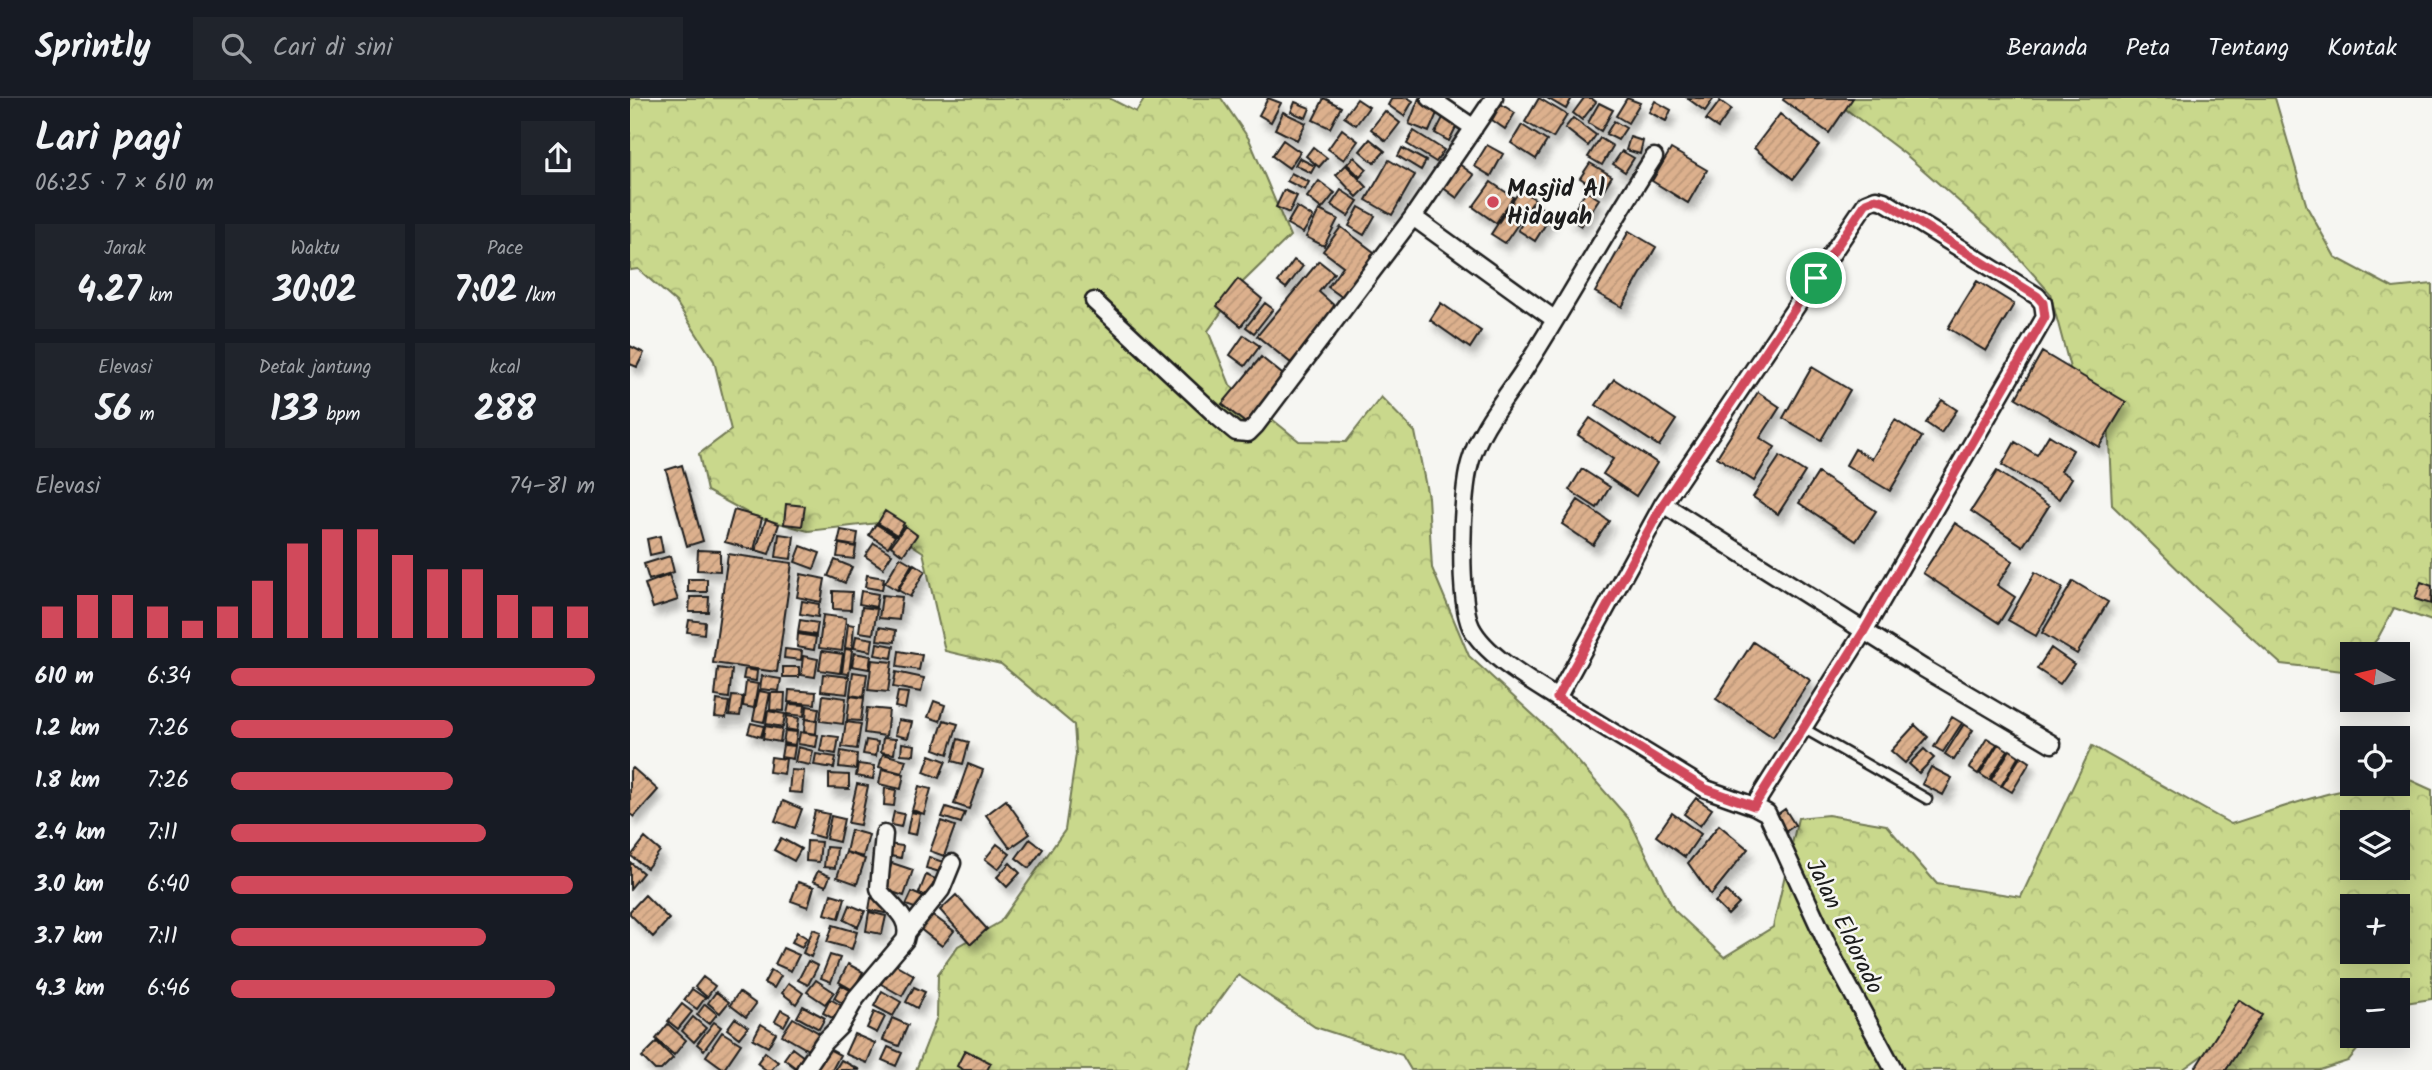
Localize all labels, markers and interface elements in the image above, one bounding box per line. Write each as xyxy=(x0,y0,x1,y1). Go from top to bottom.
search box xyxy=(193,17,683,80)
text: Sprintly xyxy=(35,22,151,75)
text: Cari di sini xyxy=(273,27,393,69)
icon: search xyxy=(217,29,255,67)
text: Beranda xyxy=(2006,29,2088,68)
text: Peta xyxy=(2126,29,2170,68)
text: Tentang xyxy=(2208,29,2289,68)
text: Kontak xyxy=(2327,29,2397,68)
text: Lari pagi xyxy=(35,110,181,170)
button: share xyxy=(521,121,595,195)
text: 06:25 · 7 × 610 m xyxy=(35,166,214,202)
place label: Masjid Al Hidayah xyxy=(1507,170,1605,237)
marker: Masjid Al Hidayah xyxy=(1485,194,1501,210)
text: Jarak xyxy=(104,234,146,264)
text: Waktu xyxy=(290,234,340,264)
text: Pace xyxy=(487,234,523,264)
pin xyxy=(1786,248,1846,308)
icon: arrive xyxy=(1797,259,1835,297)
text: 4.27 xyxy=(77,264,141,320)
text: 30:02 xyxy=(273,264,357,320)
text: 7:02 xyxy=(454,264,518,320)
text: km xyxy=(141,281,173,311)
text: /km xyxy=(518,281,556,311)
text: Elevasi xyxy=(98,353,152,383)
text: Detak jantung xyxy=(258,353,372,383)
text: kcal xyxy=(490,353,520,383)
text: 56 xyxy=(95,383,132,439)
text: 133 xyxy=(270,383,319,439)
text: 288 xyxy=(474,383,536,439)
text: m xyxy=(132,400,155,430)
text: bpm xyxy=(319,400,360,430)
text: Elevasi xyxy=(35,469,100,505)
text: 74–81 m xyxy=(509,469,595,505)
north arrow xyxy=(2340,642,2410,712)
map controls xyxy=(2340,642,2410,1048)
text: 610 m xyxy=(35,659,94,695)
text: 6:34 xyxy=(147,659,191,695)
text: 1.2 km xyxy=(35,711,100,747)
text: 7:26 xyxy=(147,711,189,747)
button: locate xyxy=(2340,726,2410,796)
text: 1.8 km xyxy=(35,763,100,799)
text: 7:26 xyxy=(147,763,189,799)
button: layers xyxy=(2340,810,2410,880)
text: 2.4 km xyxy=(35,815,105,851)
text: 7:11 xyxy=(147,815,178,851)
street label: Jalan Eldorado xyxy=(1794,852,1893,1001)
text: 3.0 km xyxy=(35,867,104,903)
text: 6:40 xyxy=(147,867,190,903)
button: + xyxy=(2340,894,2410,964)
text: 3.7 km xyxy=(35,919,103,955)
text: 7:11 xyxy=(147,919,178,955)
text: 4.3 km xyxy=(35,971,105,1007)
text: 6:46 xyxy=(147,971,191,1007)
button: − xyxy=(2340,978,2410,1048)

